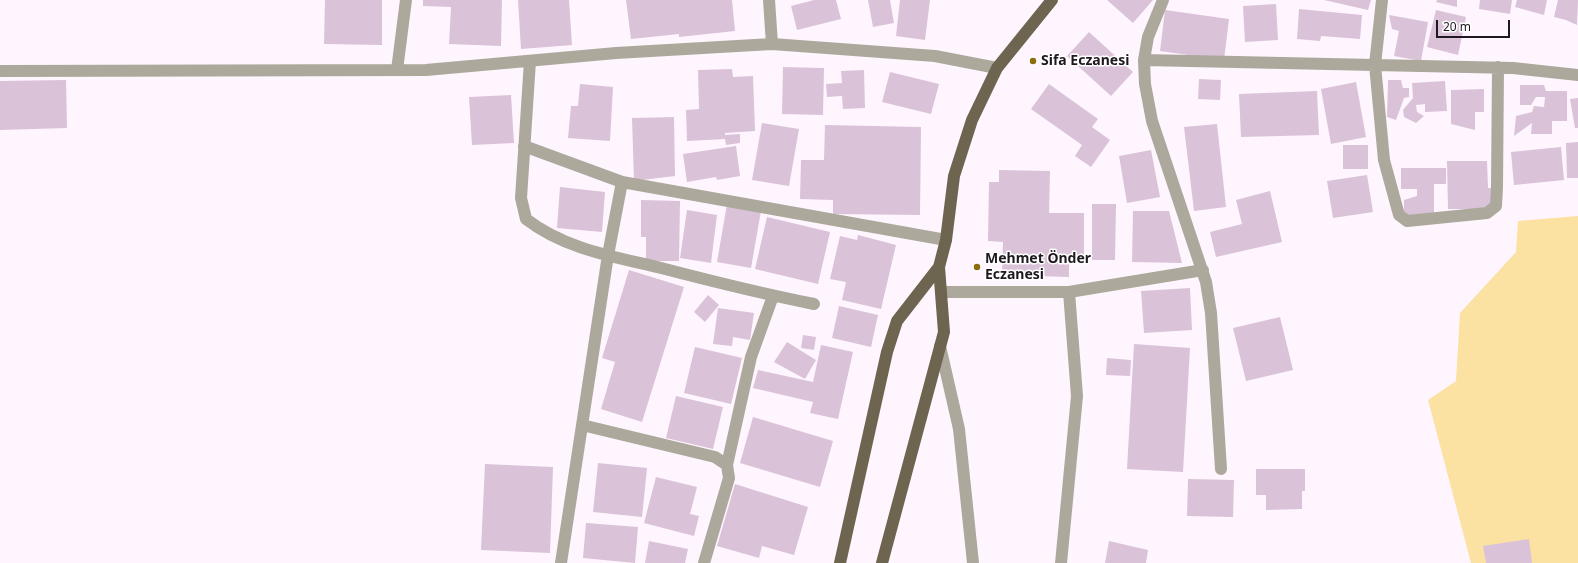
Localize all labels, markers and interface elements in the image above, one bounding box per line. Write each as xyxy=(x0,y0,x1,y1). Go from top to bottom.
scale bar xyxy=(1438,12,1512,38)
text: 20 m xyxy=(1443,18,1471,35)
place label: Sifa Eczanesi xyxy=(1041,53,1129,69)
marker: Sifa Eczanesi xyxy=(1028,56,1038,66)
place label: Mehmet Önder Eczanesi xyxy=(985,251,1091,284)
marker: Mehmet Önder Eczanesi xyxy=(972,262,982,272)

